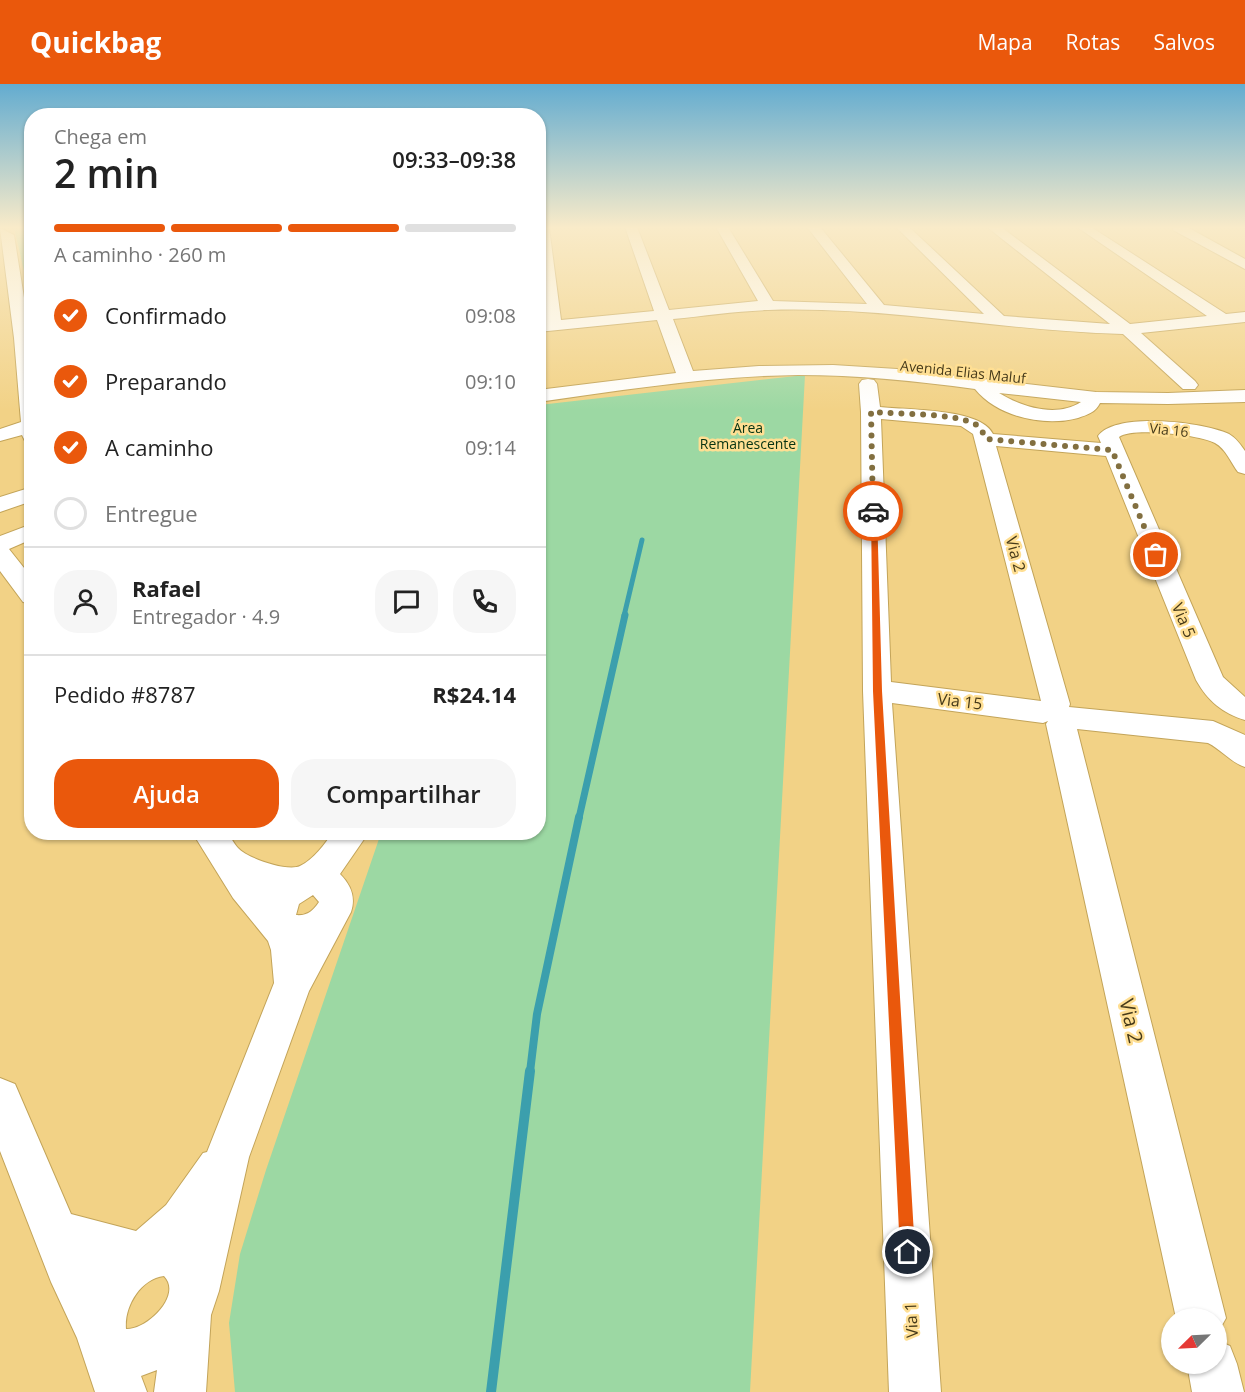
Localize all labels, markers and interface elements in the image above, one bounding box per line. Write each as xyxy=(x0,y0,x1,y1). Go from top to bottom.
text: Quickbag xyxy=(30,23,161,61)
text: Mapa xyxy=(978,28,1033,56)
text: Rotas xyxy=(1066,28,1120,56)
text: Salvos xyxy=(1153,28,1215,56)
text: Chega em xyxy=(54,123,147,150)
text: 09:33–09:38 xyxy=(392,144,516,174)
text: 2 min xyxy=(54,146,159,199)
text: A caminho · 260 m xyxy=(54,241,226,268)
icon: check xyxy=(54,299,87,332)
text: Confirmado xyxy=(105,300,227,330)
text: 09:08 xyxy=(465,302,516,329)
street label: Avenida Elias Maluf xyxy=(899,355,1028,388)
icon: check xyxy=(54,365,87,398)
text: Preparando xyxy=(105,366,227,396)
text: 09:10 xyxy=(465,368,516,395)
park label: Área Remanescente xyxy=(700,418,796,453)
street label: Via 16 xyxy=(1149,418,1190,441)
icon: check xyxy=(54,431,87,464)
text: A caminho xyxy=(105,432,214,462)
text: 09:14 xyxy=(465,434,516,461)
courier xyxy=(843,481,903,541)
icon: car xyxy=(857,495,890,528)
text: Entregue xyxy=(105,498,198,528)
pin xyxy=(1130,529,1181,580)
street label: Via 2 xyxy=(1001,534,1031,574)
icon: bag xyxy=(1139,538,1172,571)
button: person xyxy=(54,570,117,633)
button: chat xyxy=(375,570,438,633)
button: phone xyxy=(453,570,516,633)
text: Rafael xyxy=(132,573,201,603)
street label: Via 5 xyxy=(1167,599,1201,641)
text: Entregador · 4.9 xyxy=(132,603,280,630)
text: Pedido #8787 xyxy=(54,679,196,709)
text: R$24.14 xyxy=(432,679,516,709)
street label: Via 15 xyxy=(936,687,984,715)
button: Ajuda xyxy=(54,759,279,828)
button: Compartilhar xyxy=(291,759,516,828)
street label: Via 2 xyxy=(1113,996,1150,1046)
pin xyxy=(882,1226,933,1277)
icon: home xyxy=(891,1235,924,1268)
street label: Via 1 xyxy=(899,1302,923,1338)
north arrow xyxy=(1161,1308,1227,1374)
map controls xyxy=(1161,1308,1227,1374)

